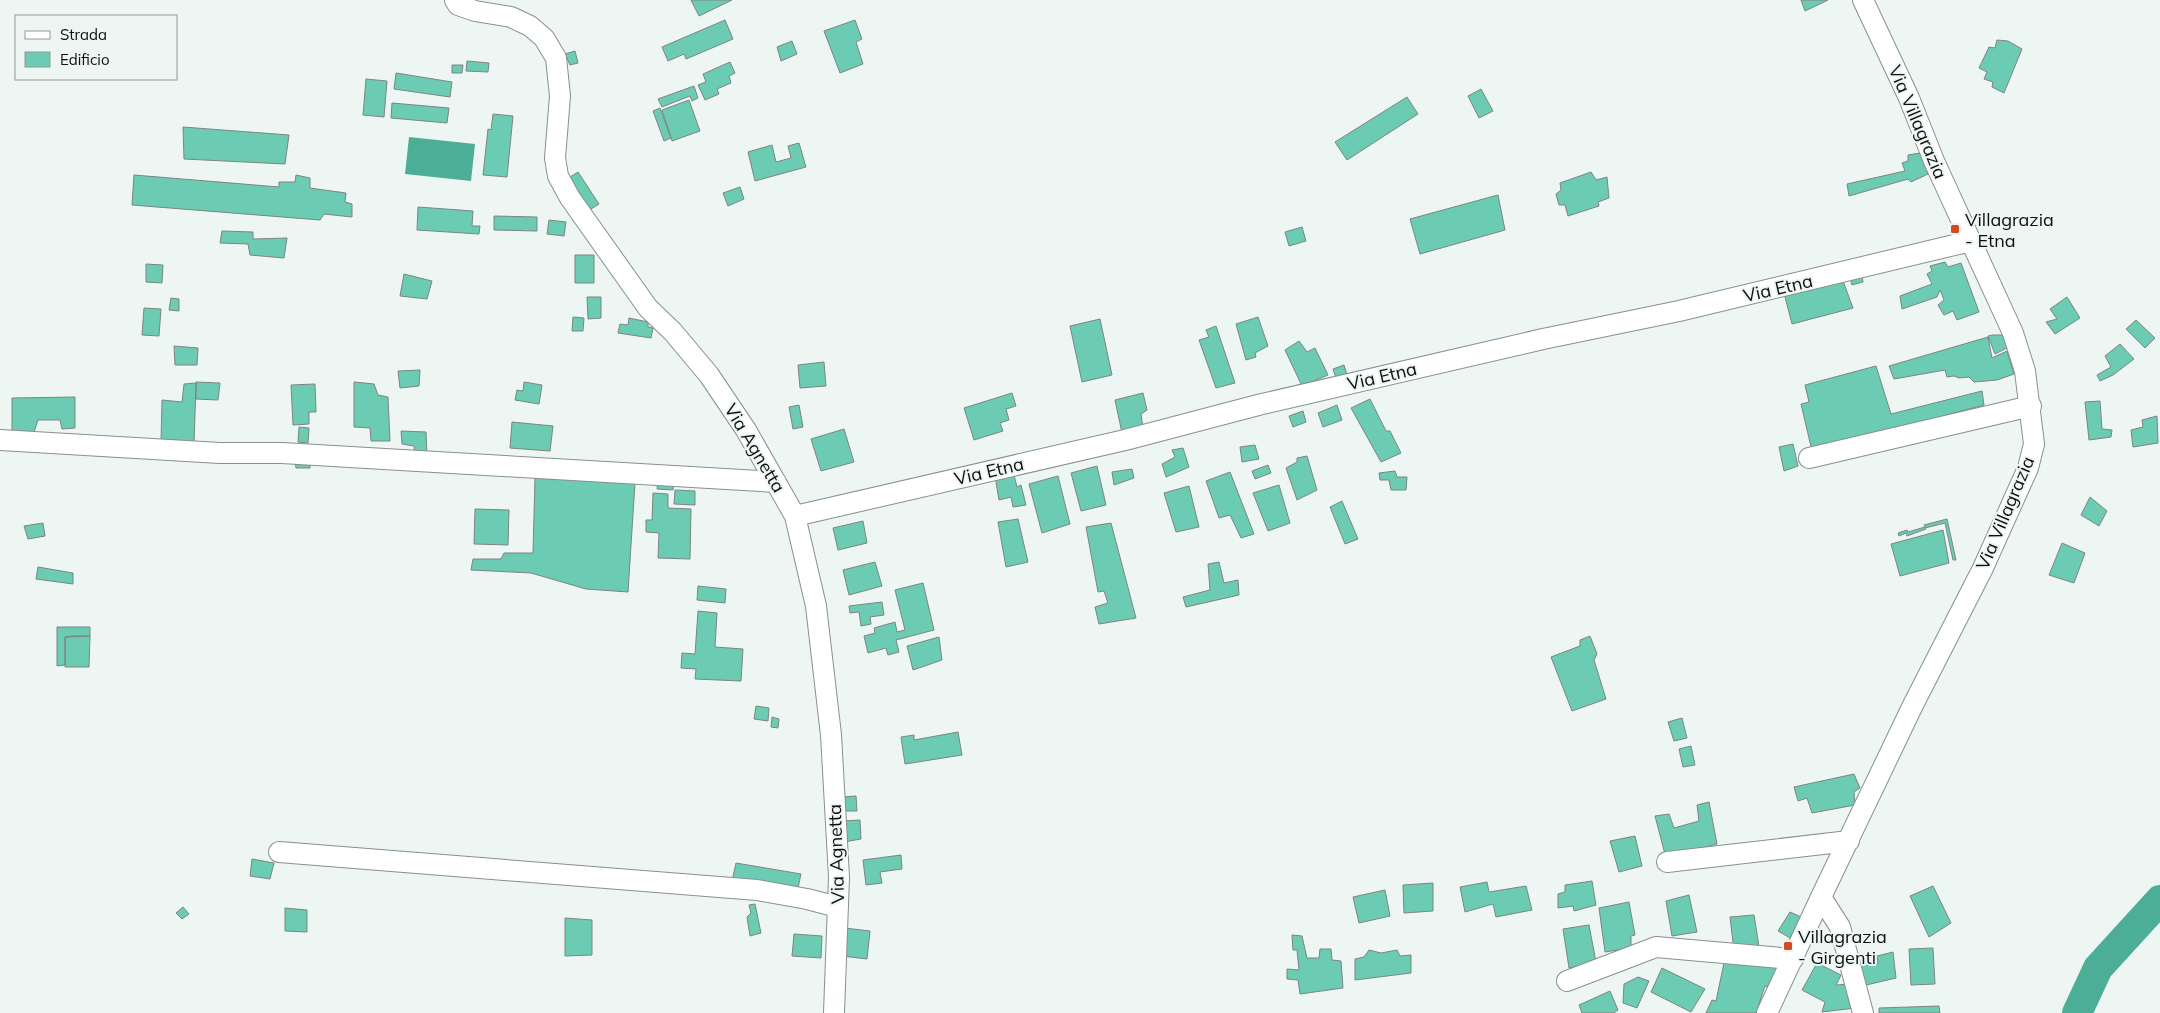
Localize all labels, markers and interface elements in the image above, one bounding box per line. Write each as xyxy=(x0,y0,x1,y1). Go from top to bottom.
legend xyxy=(15,15,178,80)
text: Strada xyxy=(60,25,107,44)
text: Edificio xyxy=(60,50,110,69)
street label: Via Villagrazia xyxy=(1884,62,1952,182)
place label: Villagrazia - Etna xyxy=(1965,208,2054,252)
marker: Villagrazia - Etna xyxy=(1949,223,1961,235)
street label: Via Etna xyxy=(1741,269,1815,307)
street label: Via Etna xyxy=(1345,357,1419,395)
street label: Via Agnetta xyxy=(719,399,791,497)
street label: Via Etna xyxy=(952,452,1026,490)
street label: Via Villagrazia xyxy=(1971,453,2039,573)
street label: Via Agnetta xyxy=(823,804,849,904)
place label: Villagrazia - Girgenti xyxy=(1798,925,1887,969)
marker: Villagrazia - Girgenti xyxy=(1782,940,1794,952)

